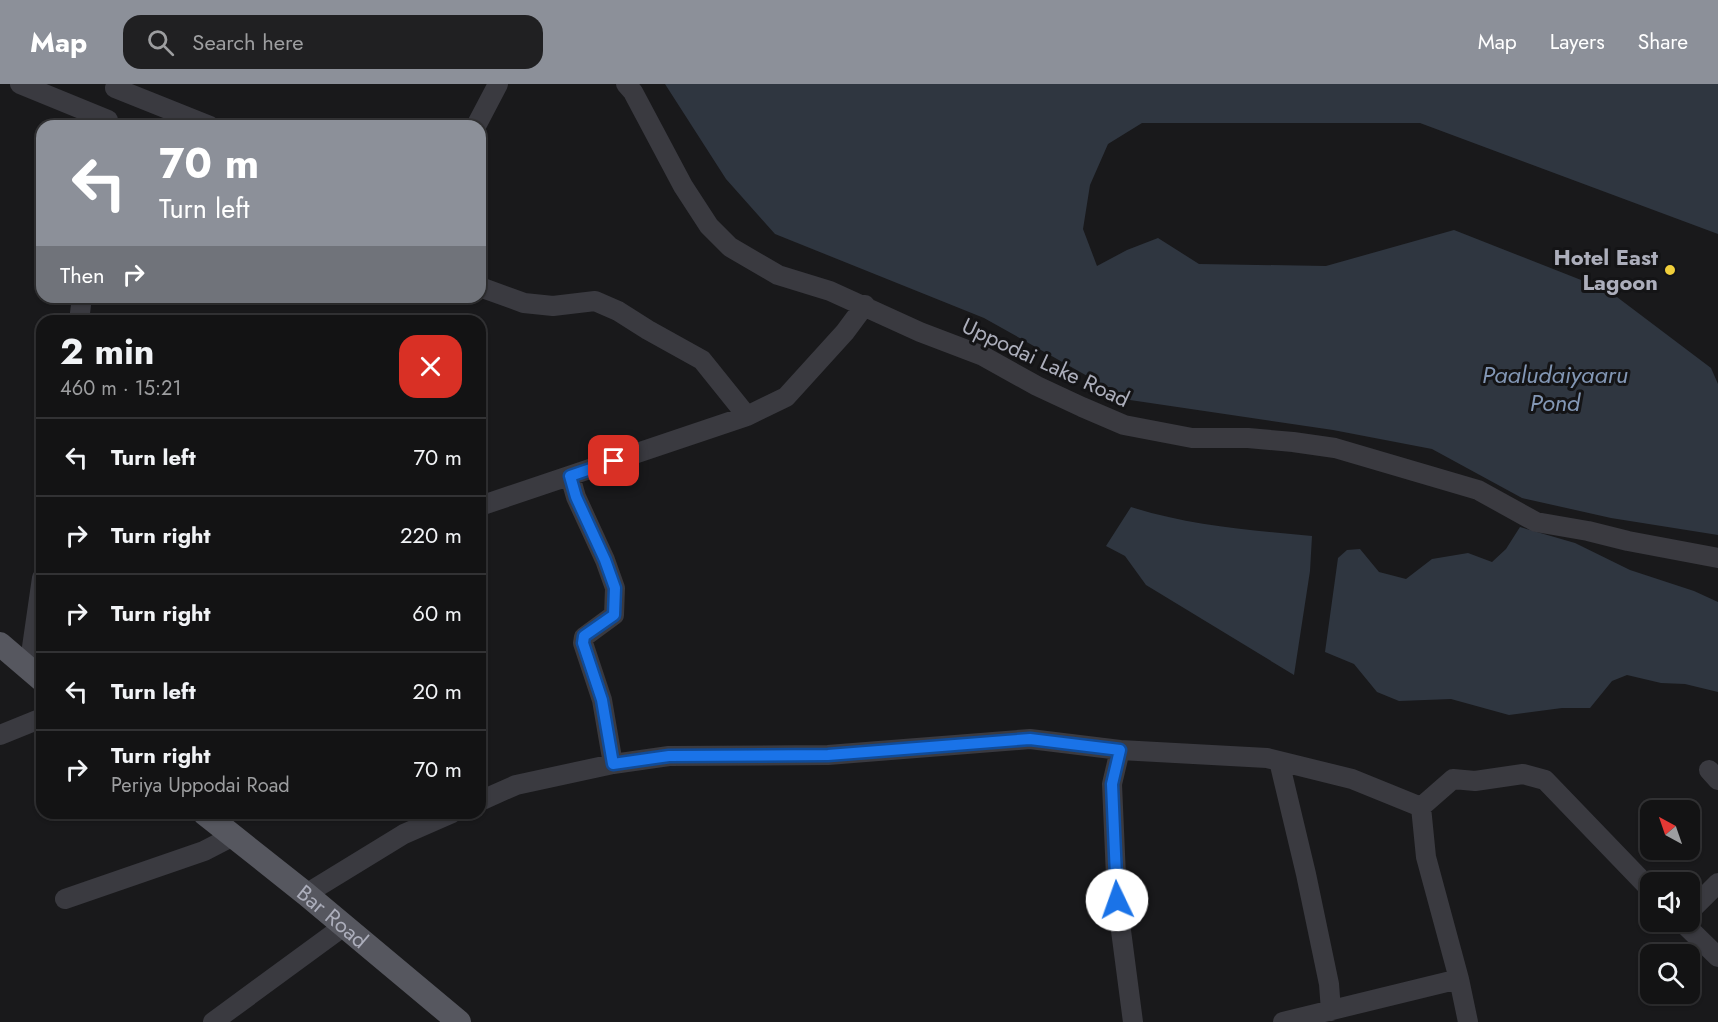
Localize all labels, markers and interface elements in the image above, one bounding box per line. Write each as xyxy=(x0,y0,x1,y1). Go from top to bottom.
search box xyxy=(123,15,543,69)
text: Map xyxy=(30,22,87,63)
icon: search xyxy=(144,26,177,59)
text: Search here xyxy=(192,26,304,58)
text: Map xyxy=(1478,27,1517,57)
text: Layers xyxy=(1550,27,1605,57)
text: Share xyxy=(1638,27,1688,57)
text: 70 m xyxy=(159,133,259,194)
icon: left xyxy=(60,144,138,222)
text: Turn left xyxy=(159,189,249,228)
place label: Hotel East Lagoon xyxy=(1553,241,1658,298)
icon: right xyxy=(117,258,150,291)
text: Then xyxy=(60,259,105,291)
marker: Hotel East Lagoon xyxy=(1663,263,1677,277)
street label: Uppodai Lake Road xyxy=(957,309,1135,415)
text: 2 min xyxy=(60,325,155,377)
button: close xyxy=(399,335,462,398)
water label: Paaludaiyaaru Pond xyxy=(1482,357,1628,420)
text: 460 m · 15:21 xyxy=(60,374,181,403)
pin xyxy=(588,435,639,486)
icon: left xyxy=(60,441,93,474)
text: Turn left xyxy=(111,441,196,473)
text: 70 m xyxy=(413,441,462,473)
icon: arrive xyxy=(597,444,630,477)
icon: right xyxy=(60,519,93,552)
text: Turn right xyxy=(111,519,211,551)
text: 220 m xyxy=(400,519,462,551)
icon: right xyxy=(60,597,93,630)
text: Turn right xyxy=(111,597,211,629)
text: 60 m xyxy=(412,597,462,629)
icon: left xyxy=(60,675,93,708)
text: Turn left xyxy=(111,675,196,707)
text: 20 m xyxy=(413,675,462,707)
text: Turn right xyxy=(111,739,211,771)
icon: right xyxy=(60,753,93,786)
text: 70 m xyxy=(413,753,462,785)
text: Periya Uppodai Road xyxy=(111,771,290,800)
north arrow xyxy=(1640,800,1700,860)
map controls xyxy=(1640,800,1700,1004)
position arrow xyxy=(1085,868,1149,932)
button: sound xyxy=(1640,872,1700,932)
street label: Bar Road xyxy=(290,877,375,956)
button: search xyxy=(1640,944,1700,1004)

